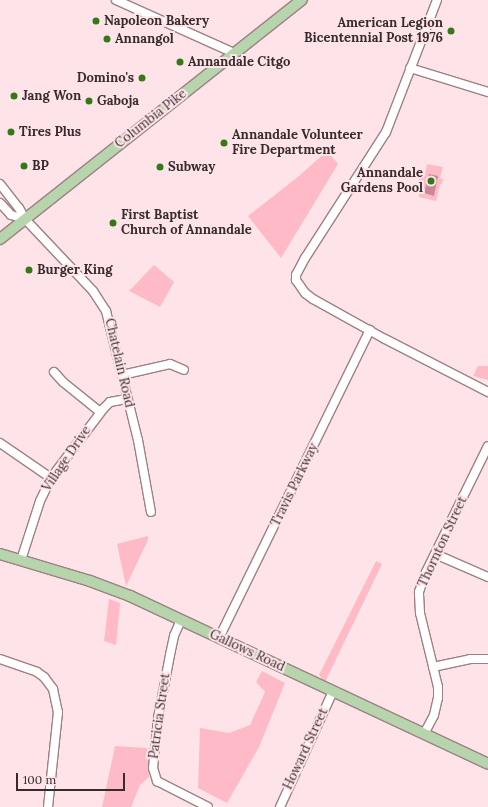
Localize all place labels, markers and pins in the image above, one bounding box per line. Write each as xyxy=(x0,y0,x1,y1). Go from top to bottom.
place label: Napoleon Bakery xyxy=(104,13,209,29)
marker: Napoleon Bakery xyxy=(91,16,101,26)
place label: American Legion Bicentennial Post 1976 xyxy=(304,16,443,47)
marker: American Legion Bicentennial Post 1976 xyxy=(446,26,456,36)
place label: Annangol xyxy=(115,31,174,47)
marker: Annangol xyxy=(102,34,112,44)
place label: Annandale Citgo xyxy=(188,54,290,70)
marker: Annandale Citgo xyxy=(175,57,185,67)
place label: Domino's xyxy=(77,70,134,86)
marker: Domino's xyxy=(137,73,147,83)
place label: Jang Won xyxy=(22,88,81,104)
marker: Jang Won xyxy=(9,91,19,101)
place label: Gaboja xyxy=(97,93,139,109)
marker: Gaboja xyxy=(84,96,94,106)
place label: Tires Plus xyxy=(19,124,81,140)
marker: Tires Plus xyxy=(6,127,16,137)
place label: Annandale Volunteer Fire Department xyxy=(232,128,363,159)
marker: Annandale Volunteer Fire Department xyxy=(219,138,229,148)
place label: BP xyxy=(32,158,49,174)
place label: Subway xyxy=(168,159,215,175)
marker: BP xyxy=(19,161,29,171)
marker: Subway xyxy=(155,162,165,172)
place label: Annandale Gardens Pool xyxy=(341,166,423,197)
marker: Annandale Gardens Pool xyxy=(426,176,436,186)
place label: First Baptist Church of Annandale xyxy=(121,208,252,239)
marker: First Baptist Church of Annandale xyxy=(108,218,118,228)
place label: Burger King xyxy=(37,262,113,278)
marker: Burger King xyxy=(24,265,34,275)

